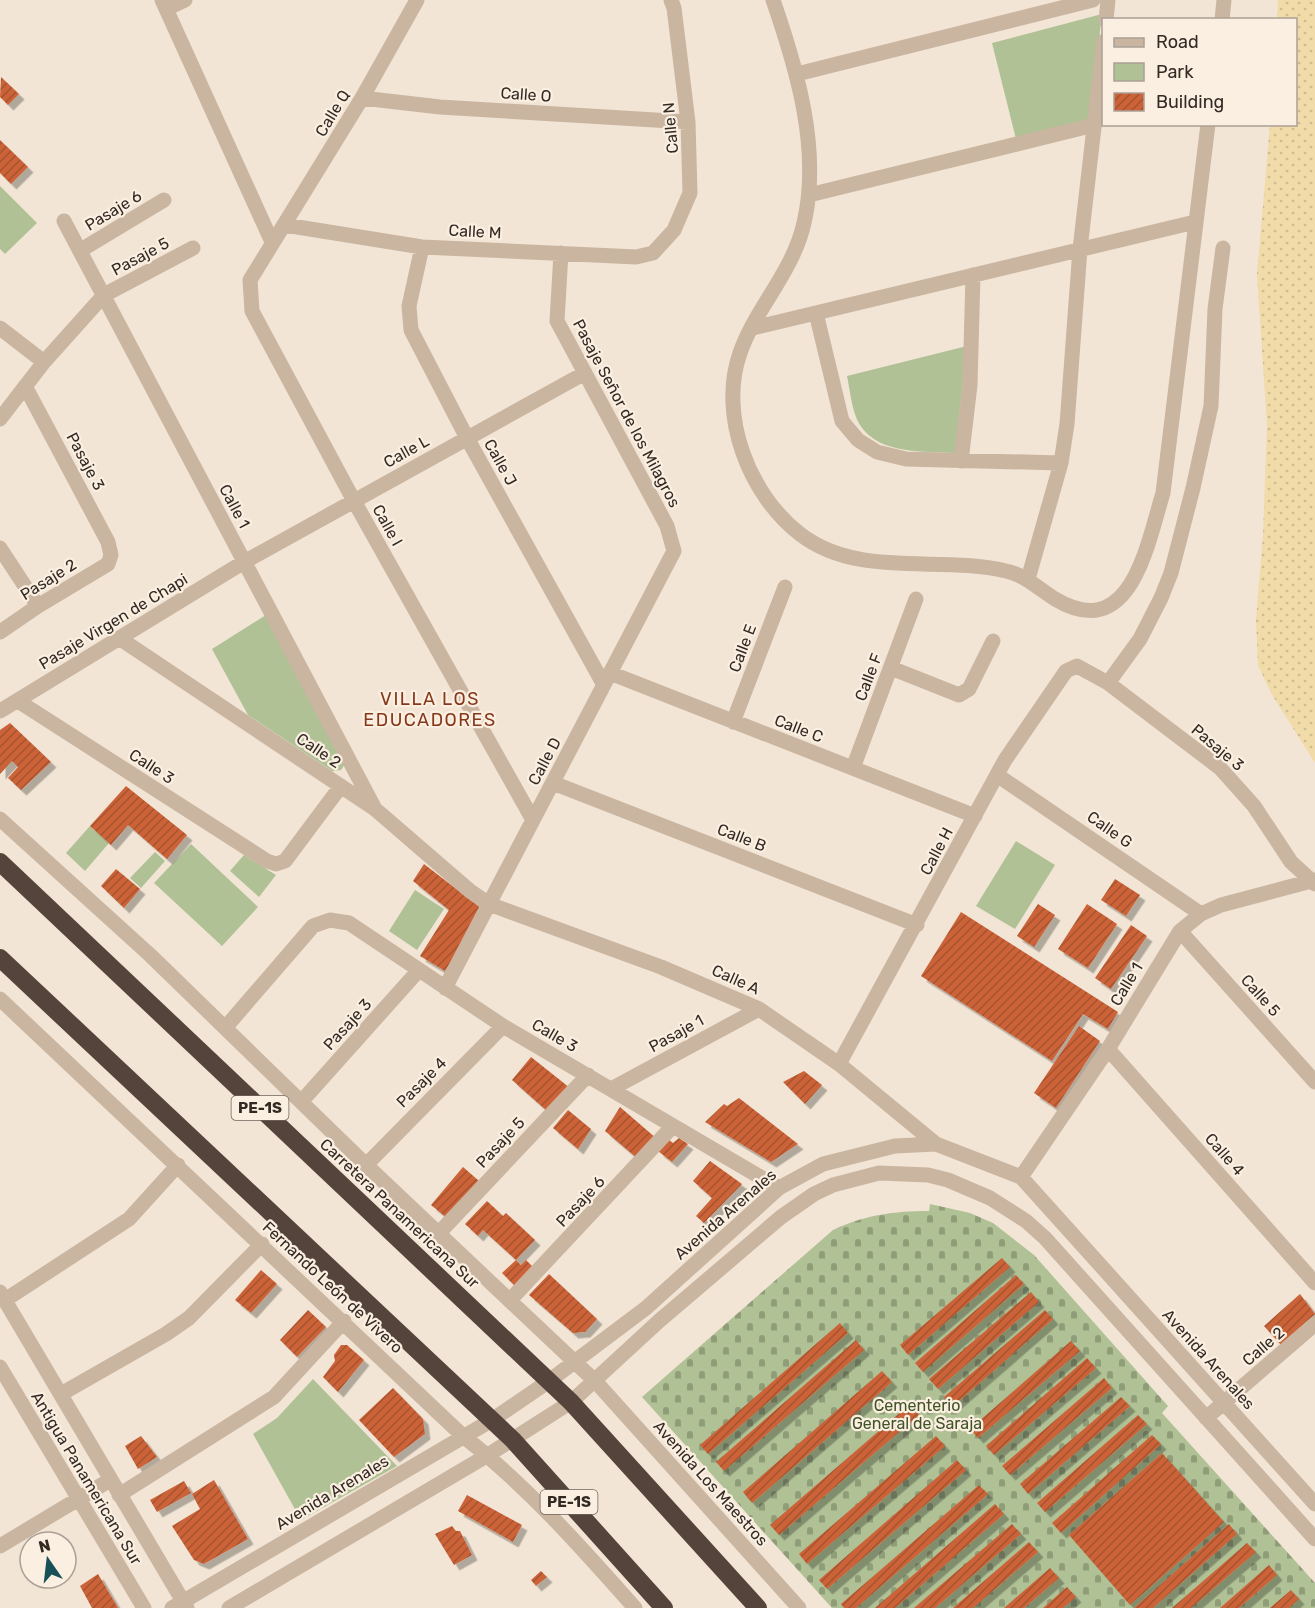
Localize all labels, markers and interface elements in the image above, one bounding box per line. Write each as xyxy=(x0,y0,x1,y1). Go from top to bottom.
legend xyxy=(1102,18,1297,126)
text: Road xyxy=(1156,31,1199,53)
text: Park xyxy=(1156,61,1194,83)
street label: Calle O xyxy=(500,83,552,106)
street label: Calle Q xyxy=(311,87,354,140)
text: Building xyxy=(1156,91,1224,113)
street label: Calle N xyxy=(659,102,682,154)
street label: Pasaje 6 xyxy=(81,186,145,235)
street label: Calle M xyxy=(448,221,502,242)
street label: Pasaje 5 xyxy=(108,233,172,280)
street label: Pasaje Señor de los Milagros xyxy=(569,316,684,510)
street label: Pasaje 3 xyxy=(62,429,109,493)
street label: Calle L xyxy=(380,431,432,472)
street label: Calle J xyxy=(480,436,521,489)
street label: Calle 1 xyxy=(215,481,254,531)
street label: Calle I xyxy=(368,501,407,549)
street label: Pasaje 2 xyxy=(17,555,80,604)
street label: Pasaje Virgen de Chapi xyxy=(36,570,191,673)
street label: Calle E xyxy=(725,622,760,675)
street label: Calle F xyxy=(851,651,886,704)
district label: VILLA LOS EDUCADORES xyxy=(363,688,497,731)
street label: Calle C xyxy=(772,710,826,746)
street label: Pasaje 3 xyxy=(1188,720,1248,775)
street label: Calle 2 xyxy=(293,729,345,772)
street label: Calle D xyxy=(524,734,565,788)
street label: Calle 3 xyxy=(126,745,178,788)
street label: Calle G xyxy=(1083,807,1136,852)
street label: Calle B xyxy=(715,819,769,855)
street label: Calle H xyxy=(916,824,957,878)
street label: Calle 1 xyxy=(1106,959,1147,1009)
street label: Calle A xyxy=(709,961,763,999)
street label: Calle 5 xyxy=(1237,971,1284,1020)
street label: Pasaje 3 xyxy=(319,995,375,1054)
street label: Pasaje 1 xyxy=(645,1011,707,1056)
street label: Calle 3 xyxy=(528,1015,581,1056)
street label: Pasaje 4 xyxy=(392,1053,450,1111)
road number: PE-1S xyxy=(232,1096,288,1120)
street label: Pasaje 5 xyxy=(472,1113,529,1172)
street label: Calle 4 xyxy=(1201,1129,1248,1180)
street label: Carretera Panamericana Sur xyxy=(316,1135,483,1292)
street label: Avenida Arenales xyxy=(671,1165,780,1264)
street label: Pasaje 6 xyxy=(552,1172,609,1231)
street label: Fernando León de Vivero xyxy=(259,1217,407,1357)
street label: Avenida Arenales xyxy=(1159,1305,1259,1413)
street label: Calle 2 xyxy=(1238,1323,1288,1370)
street label: Antigua Panamericana Sur xyxy=(27,1388,146,1568)
park label: Cementerio General de Saraja xyxy=(852,1396,982,1433)
street label: Avenida Los Maestros xyxy=(649,1417,772,1550)
street label: Avenida Arenales xyxy=(272,1451,392,1534)
road number: PE-1S xyxy=(540,1490,598,1514)
north arrow xyxy=(18,1530,78,1590)
text: N xyxy=(37,1535,52,1557)

